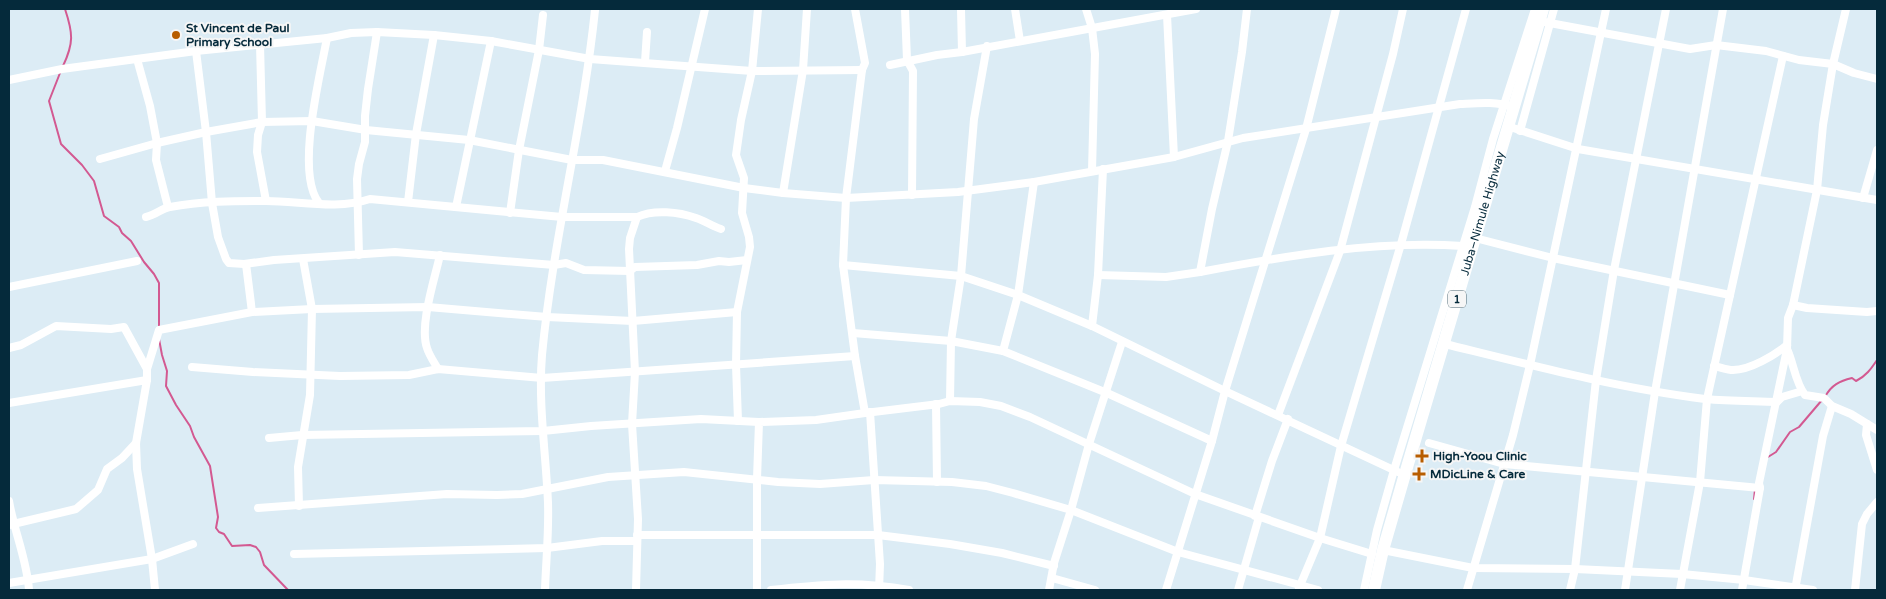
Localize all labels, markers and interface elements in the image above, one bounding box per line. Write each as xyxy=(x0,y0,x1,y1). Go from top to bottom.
place label: St Vincent de Paul Primary School xyxy=(186,21,290,50)
marker: St Vincent de Paul Primary School xyxy=(170,29,182,41)
street label: Juba–Nimule Highway xyxy=(1457,149,1507,277)
road number: 1 xyxy=(1448,290,1466,308)
marker: High-Yoou Clinic xyxy=(1415,449,1429,463)
place label: High-Yoou Clinic xyxy=(1433,449,1527,464)
marker: MDicLine & Care xyxy=(1412,467,1426,481)
place label: MDicLine & Care xyxy=(1430,467,1525,481)

